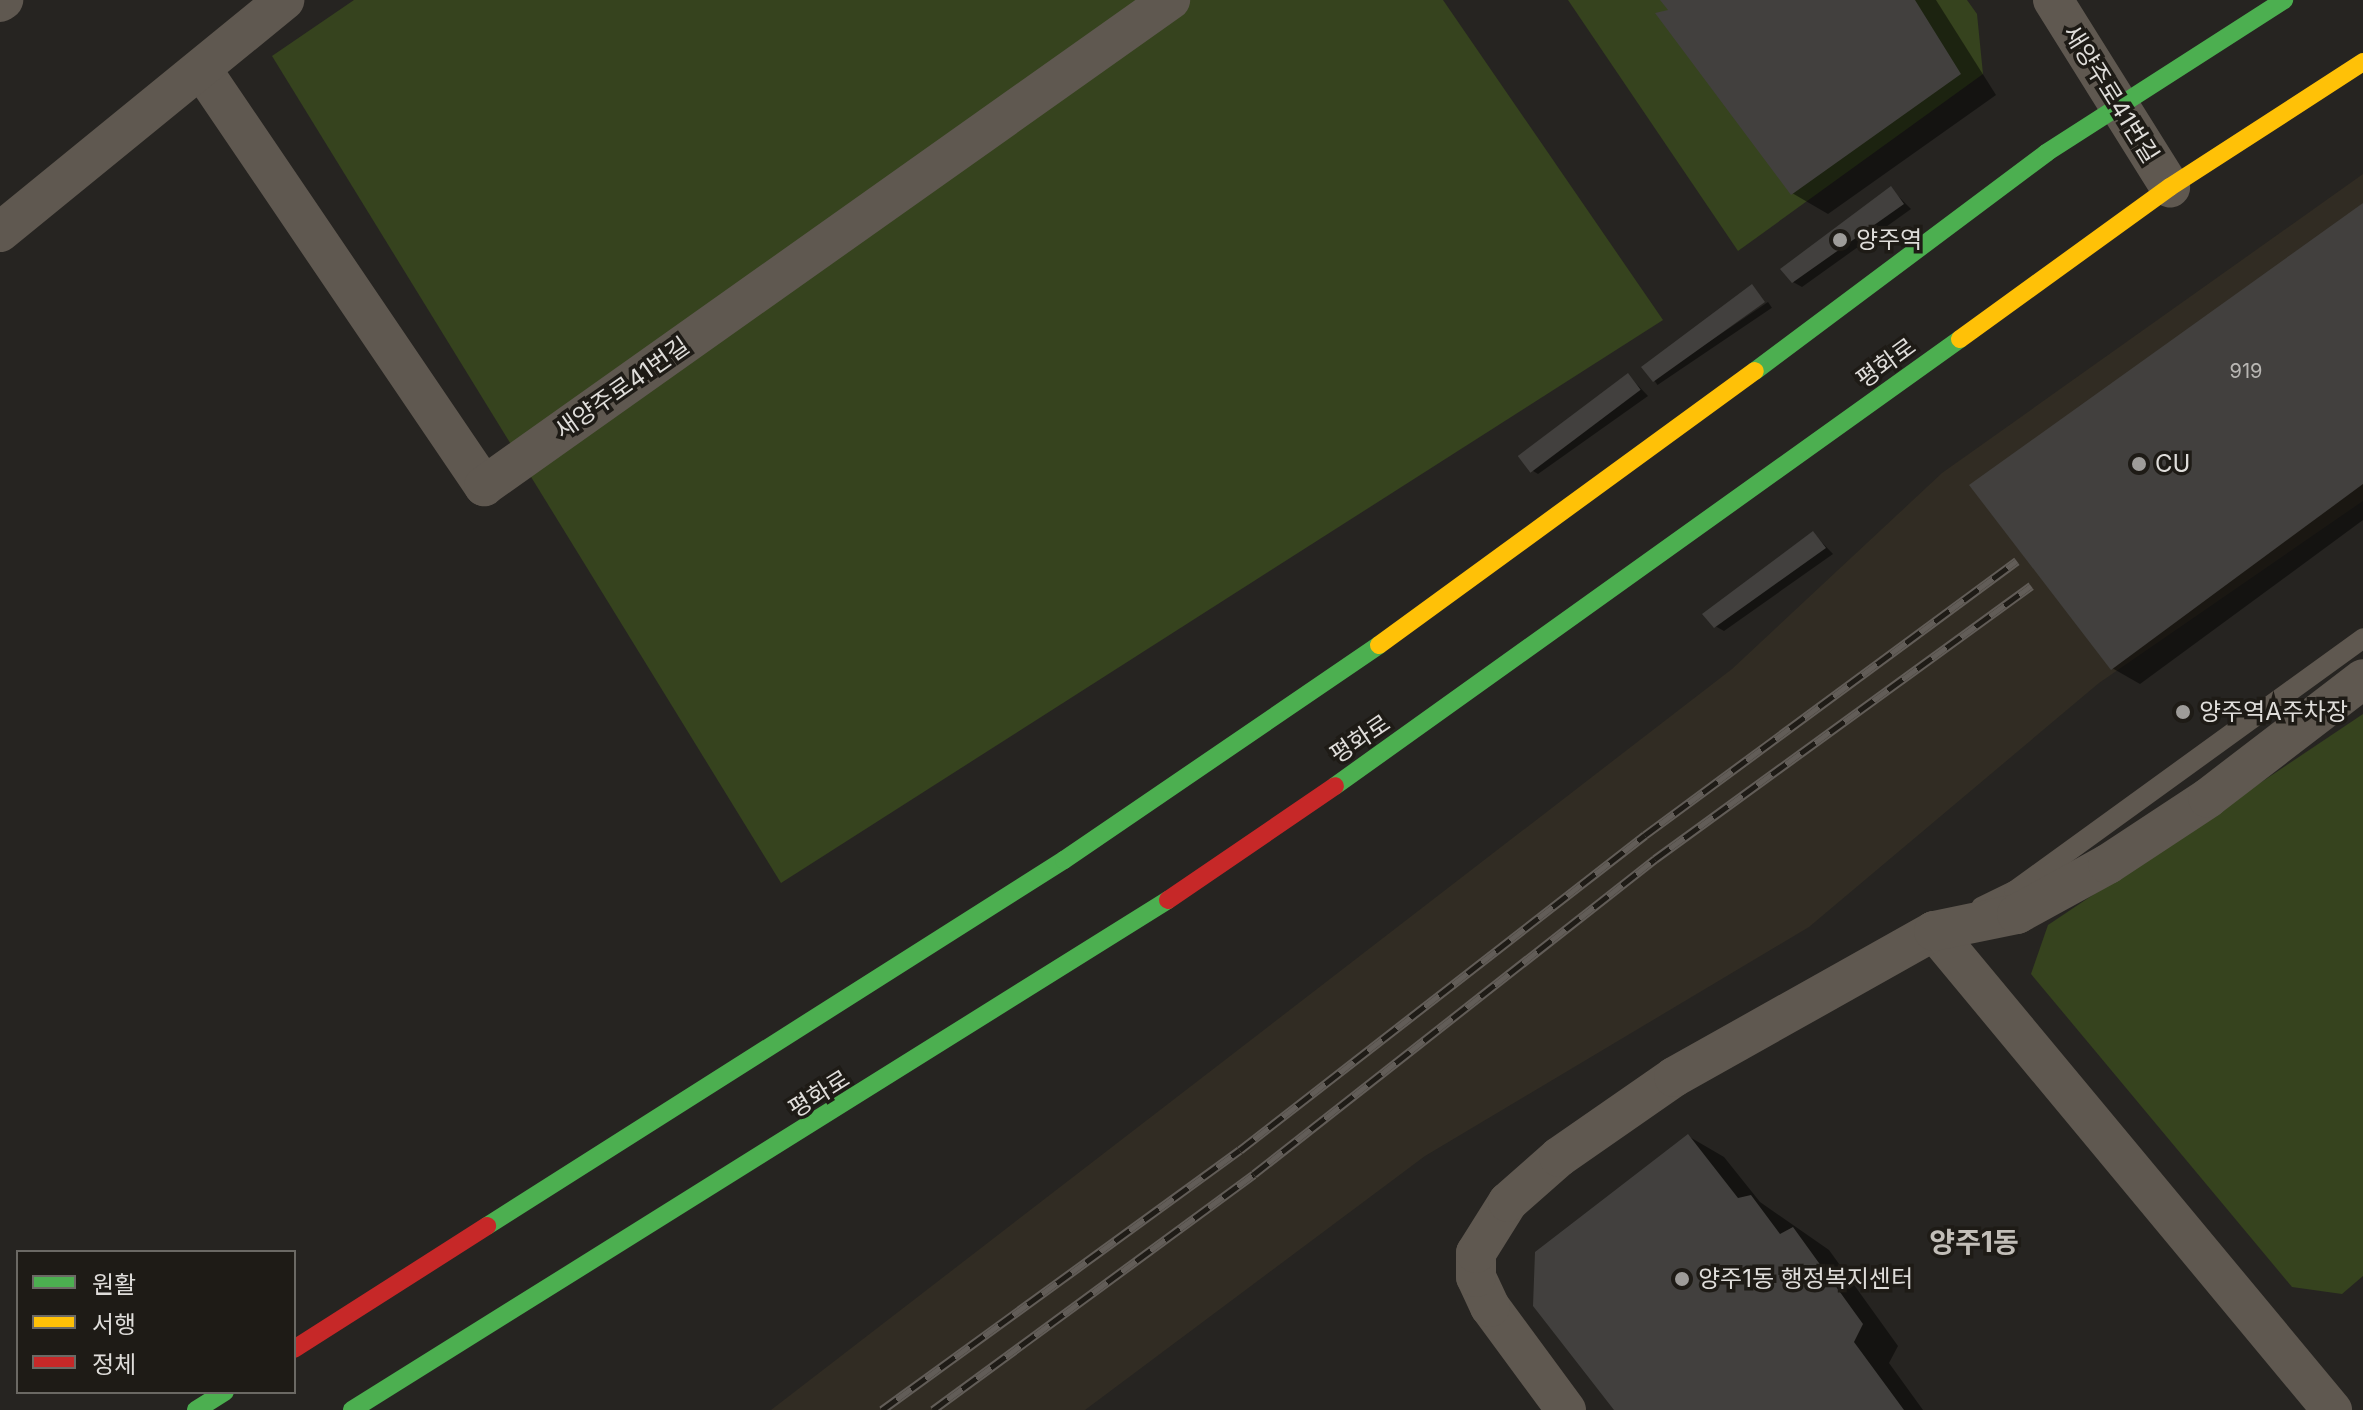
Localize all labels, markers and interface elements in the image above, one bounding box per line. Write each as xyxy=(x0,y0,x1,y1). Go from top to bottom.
street label: 새양주로41번길 xyxy=(2057,20,2165,168)
place label: 양주역 xyxy=(1856,226,1922,254)
marker: 양주역 xyxy=(1831,231,1849,249)
street label: 새양주로41번길 xyxy=(549,331,695,445)
street label: 평화로 xyxy=(1851,332,1921,394)
house number: 919 xyxy=(2230,359,2262,383)
place label: CU xyxy=(2155,450,2190,478)
marker: CU xyxy=(2130,455,2148,473)
place label: 양주역A주차장 xyxy=(2199,698,2348,726)
marker: 양주역A주차장 xyxy=(2174,703,2192,721)
street label: 평화로 xyxy=(1324,709,1396,769)
street label: 평화로 xyxy=(783,1064,855,1124)
district label: 양주1동 xyxy=(1929,1225,2019,1259)
legend xyxy=(16,1250,296,1394)
place label: 양주1동 행정복지센터 xyxy=(1698,1265,1913,1293)
text: 원활 xyxy=(92,1270,136,1299)
marker: 양주1동 행정복지센터 xyxy=(1673,1270,1691,1288)
text: 서행 xyxy=(92,1310,136,1339)
text: 정체 xyxy=(92,1350,136,1379)

